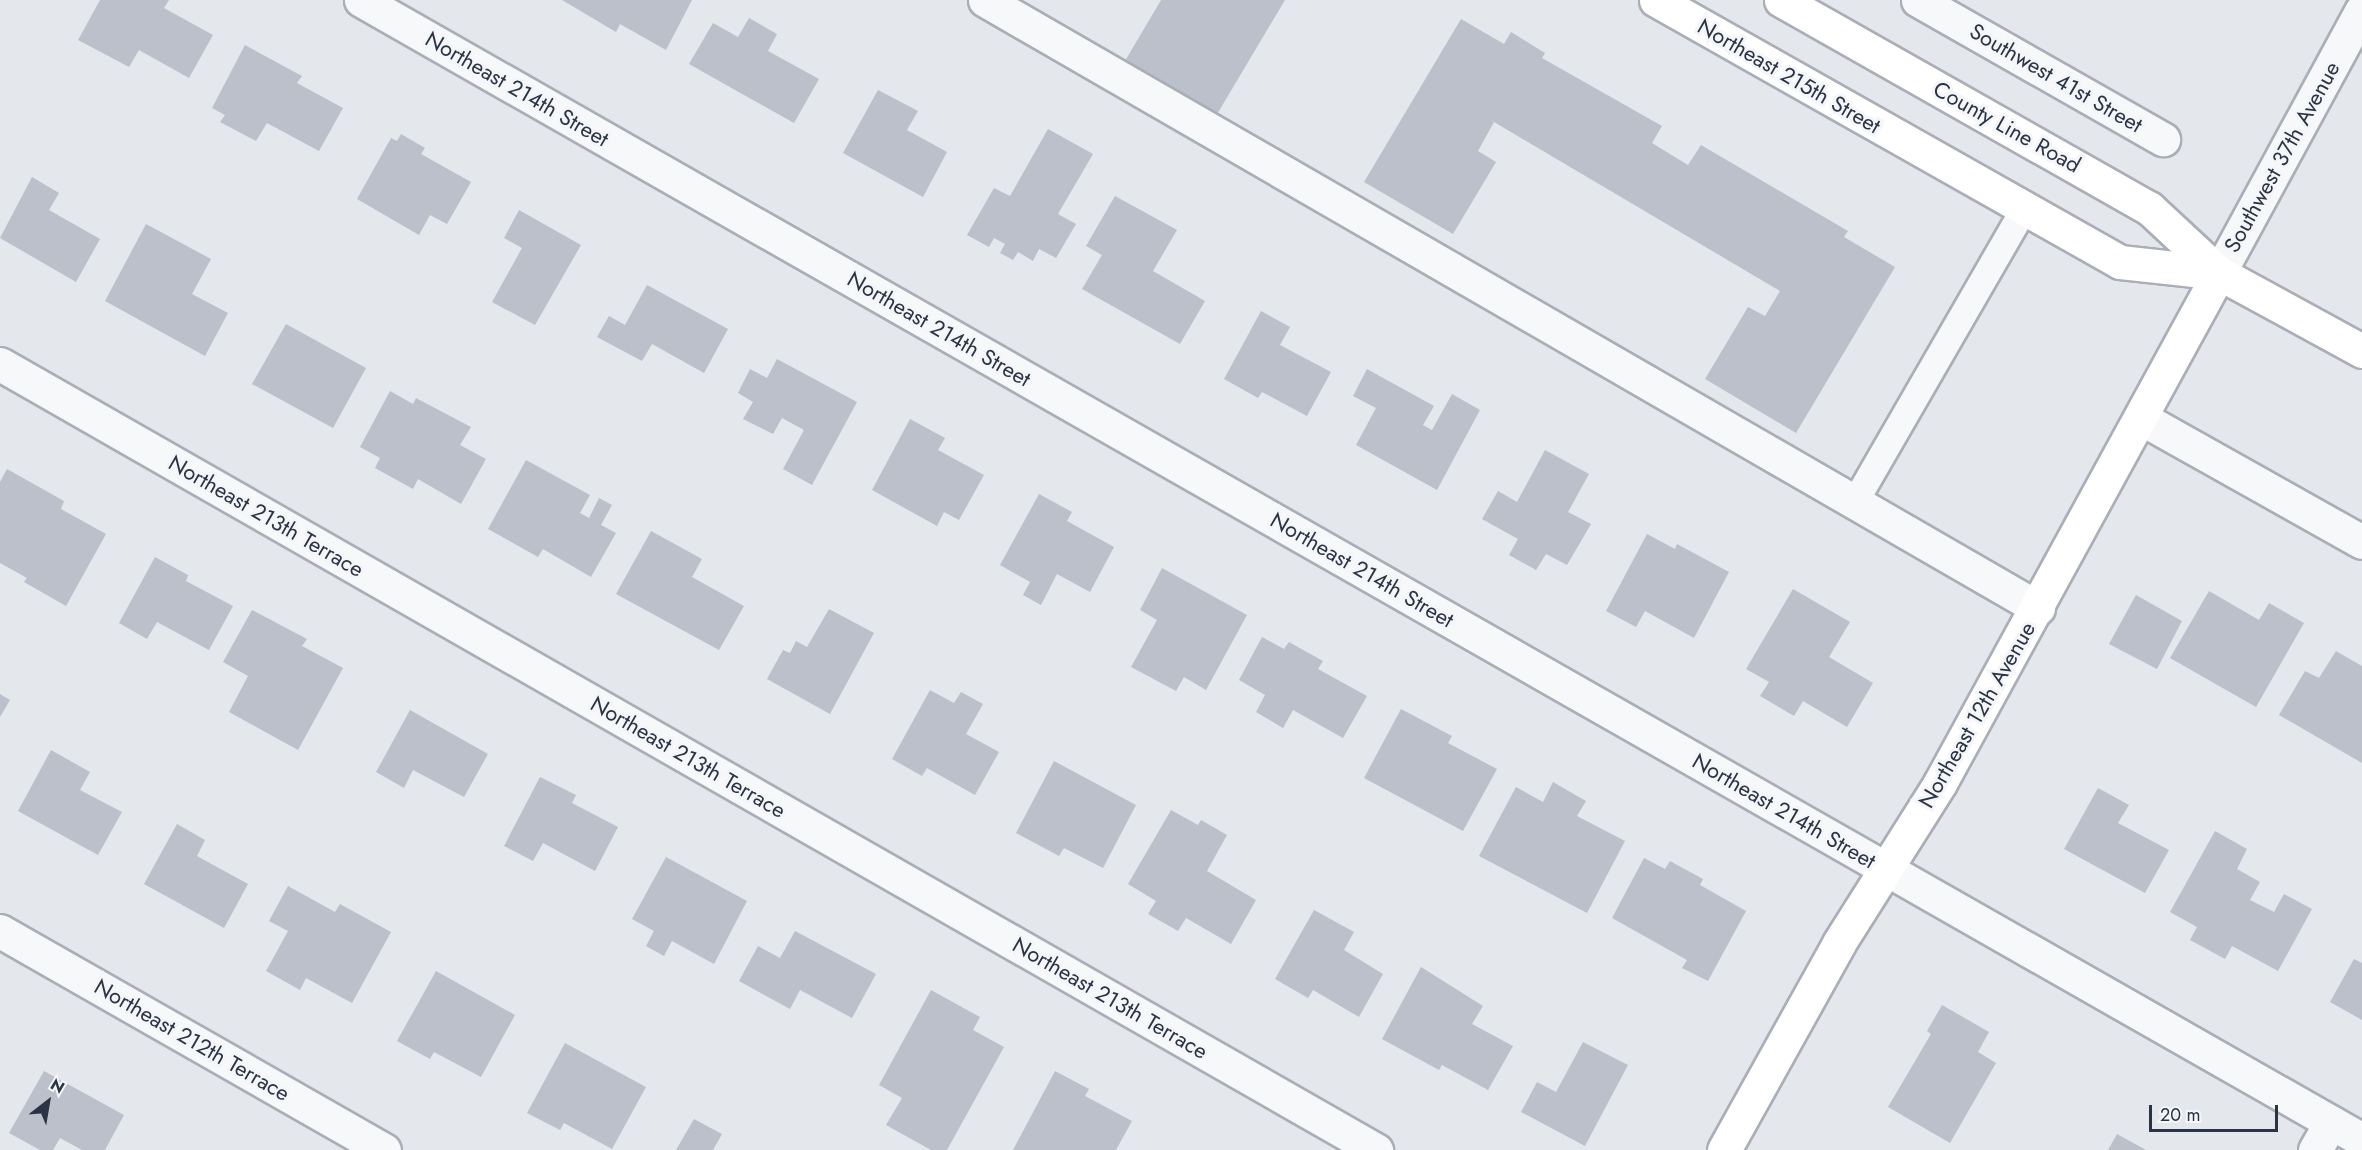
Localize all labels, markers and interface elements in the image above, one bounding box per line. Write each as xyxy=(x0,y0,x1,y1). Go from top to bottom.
street label: Northeast 215th Street xyxy=(1693,13,1885,139)
street label: Southwest 41st Street xyxy=(1965,18,2147,138)
street label: Northeast 214th Street xyxy=(421,26,613,152)
street label: Southwest 37th Avenue xyxy=(2219,57,2345,257)
street label: County Line Road xyxy=(1929,76,2085,178)
street label: Northeast 214th Street xyxy=(843,266,1035,392)
street label: Northeast 213th Terrace xyxy=(164,449,368,583)
street label: Northeast 214th Street xyxy=(1266,507,1458,633)
street label: Northeast 12th Avenue xyxy=(1913,617,2041,813)
street label: Northeast 213th Terrace xyxy=(586,690,790,824)
street label: Northeast 214th Street xyxy=(1688,748,1880,874)
street label: Northeast 213th Terrace xyxy=(1008,931,1212,1065)
street label: Northeast 212th Terrace xyxy=(90,973,294,1107)
north arrow xyxy=(18,1072,78,1132)
text: N xyxy=(46,1073,69,1099)
scale bar xyxy=(2152,1093,2281,1131)
text: 20 m xyxy=(2160,1102,2200,1128)

